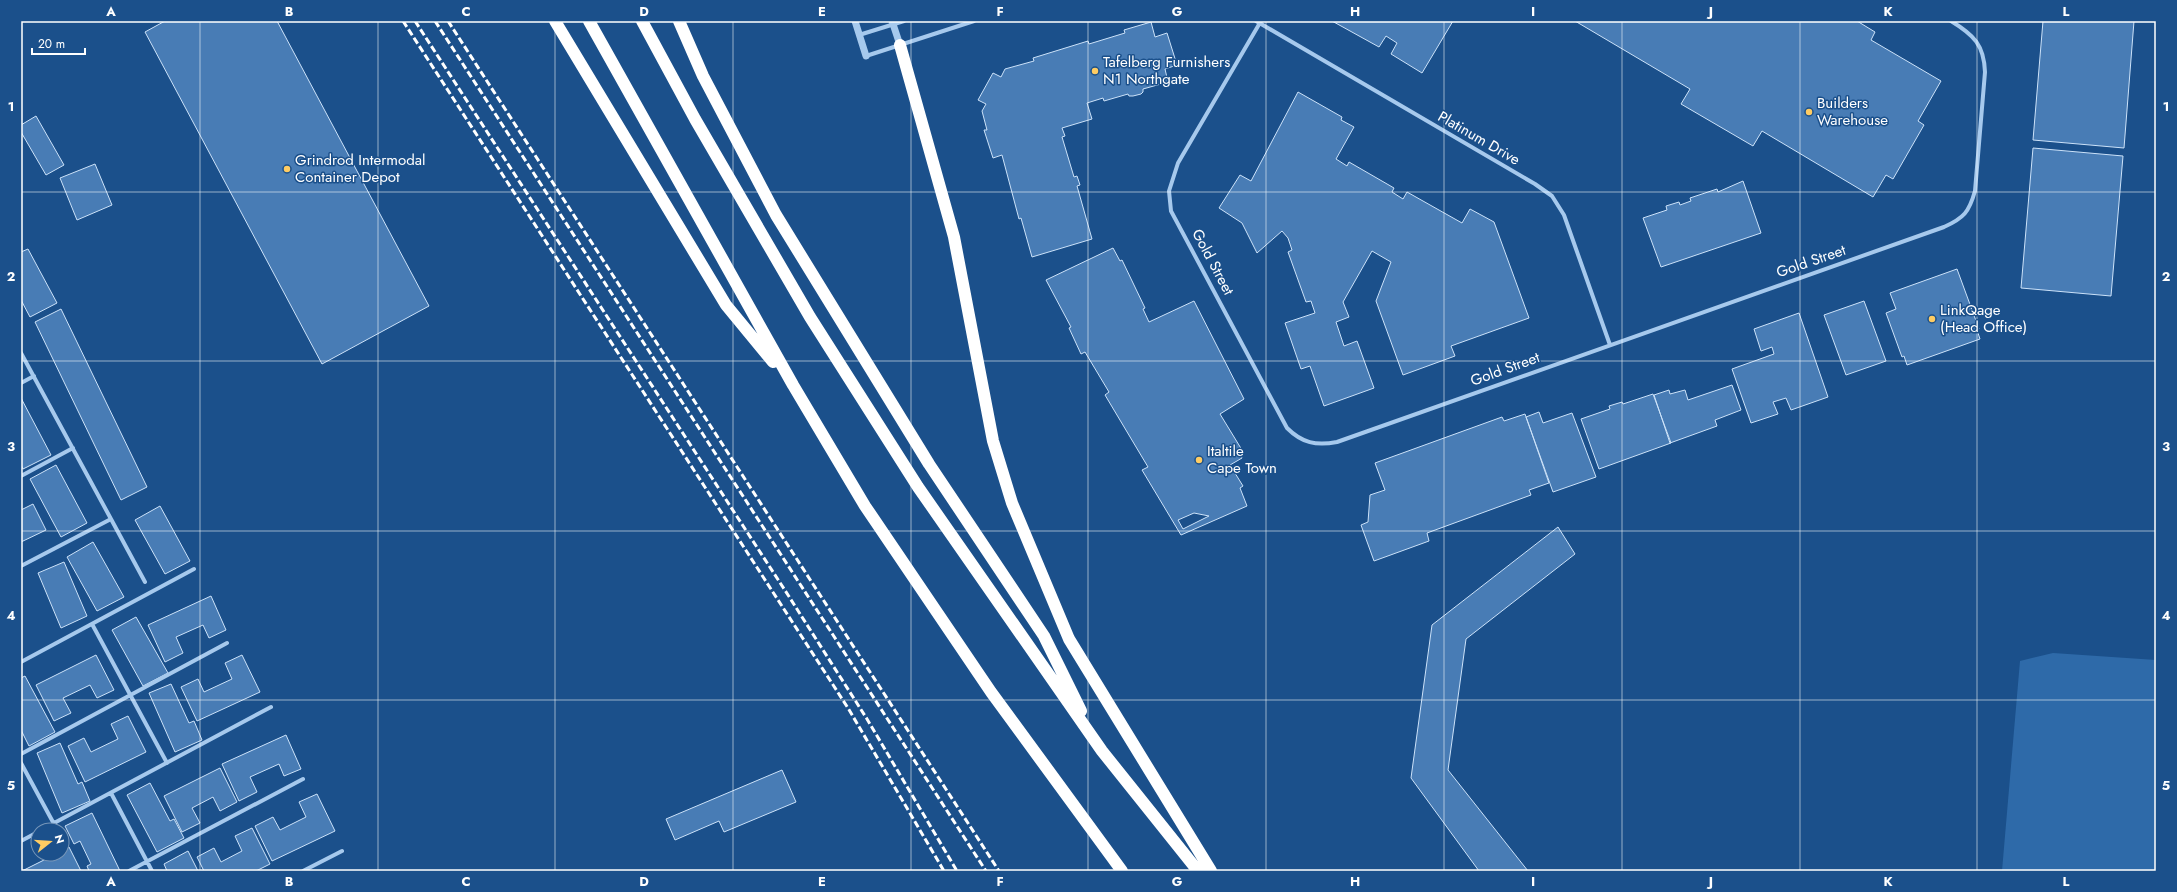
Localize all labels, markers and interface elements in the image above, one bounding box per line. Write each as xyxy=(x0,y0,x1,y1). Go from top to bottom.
text: A xyxy=(105,2,116,21)
text: B xyxy=(285,2,294,21)
text: C xyxy=(461,2,471,21)
text: D xyxy=(639,2,649,21)
text: E xyxy=(818,2,826,21)
text: F xyxy=(996,2,1004,21)
text: G xyxy=(1172,2,1183,21)
text: H xyxy=(1350,2,1360,21)
text: I xyxy=(1531,2,1535,21)
text: J xyxy=(1706,2,1713,21)
text: K xyxy=(1883,2,1893,21)
text: L xyxy=(2063,2,2070,21)
scale bar xyxy=(32,30,85,56)
text: 20 m xyxy=(38,35,65,53)
place label: Tafelberg Furnishers N1 Northgate xyxy=(1103,51,1230,90)
marker: Tafelberg Furnishers N1 Northgate xyxy=(1090,66,1100,76)
place label: Builders Warehouse xyxy=(1817,92,1888,131)
text: 1 xyxy=(8,97,14,116)
text: 1 xyxy=(2163,97,2169,116)
street label: Platinum Drive xyxy=(1434,106,1524,171)
marker: Builders Warehouse xyxy=(1804,107,1814,117)
place label: Grindrod Intermodal Container Depot xyxy=(295,149,425,188)
marker: Grindrod Intermodal Container Depot xyxy=(282,164,292,174)
street label: Gold Street xyxy=(1186,225,1240,299)
street label: Gold Street xyxy=(1773,239,1849,283)
text: 2 xyxy=(7,267,15,286)
text: 2 xyxy=(2162,267,2170,286)
place label: LinkQage (Head Office) xyxy=(1940,299,2027,338)
marker: LinkQage (Head Office) xyxy=(1927,314,1937,324)
street label: Gold Street xyxy=(1467,346,1543,392)
text: 3 xyxy=(7,437,15,456)
text: 3 xyxy=(2162,437,2170,456)
place label: Italtile Cape Town xyxy=(1207,440,1277,479)
marker: Italtile Cape Town xyxy=(1194,455,1204,465)
text: 4 xyxy=(6,606,16,625)
text: 4 xyxy=(2161,606,2171,625)
text: 5 xyxy=(7,776,15,795)
text: 5 xyxy=(2162,776,2170,795)
north arrow xyxy=(30,822,70,862)
text: N xyxy=(51,833,68,846)
text: A xyxy=(105,872,116,891)
text: B xyxy=(285,872,294,891)
text: C xyxy=(461,872,471,891)
text: D xyxy=(639,872,649,891)
text: E xyxy=(818,872,826,891)
text: F xyxy=(996,872,1004,891)
text: G xyxy=(1172,872,1183,891)
text: H xyxy=(1350,872,1360,891)
text: I xyxy=(1531,872,1535,891)
text: J xyxy=(1706,872,1713,891)
text: K xyxy=(1883,872,1893,891)
text: L xyxy=(2063,872,2070,891)

